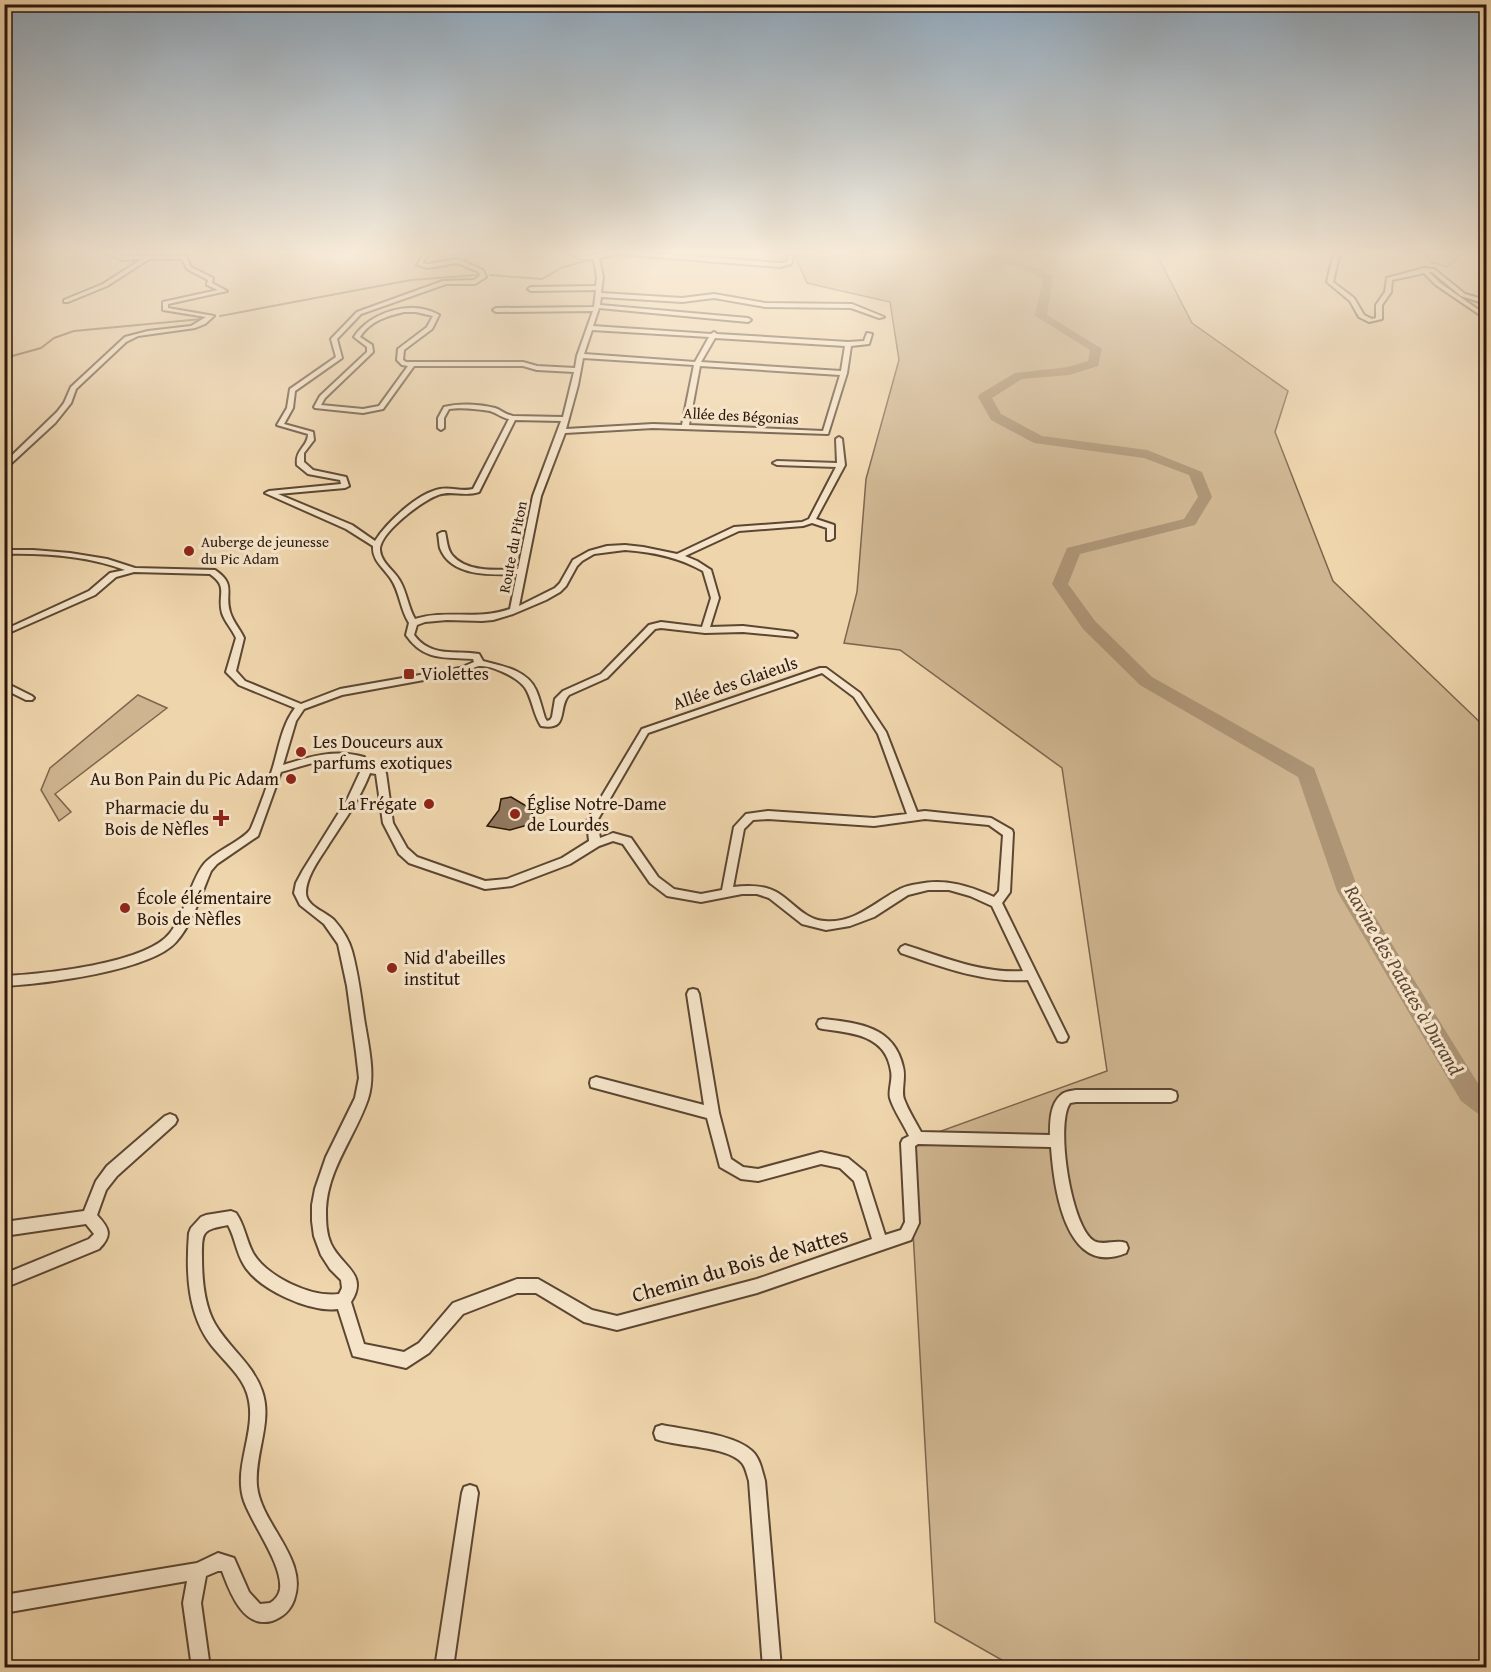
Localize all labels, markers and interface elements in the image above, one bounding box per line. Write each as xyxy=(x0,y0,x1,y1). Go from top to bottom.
street label: Allée des Bégonias xyxy=(683,402,799,429)
street label: Route du Piton xyxy=(493,499,532,595)
place label: Auberge de jeunesse du Pic Adam xyxy=(201,531,329,569)
marker: Auberge de jeunesse du Pic Adam xyxy=(182,544,196,558)
street label: Allée des Glaieuls xyxy=(669,648,801,717)
place label: Violettes xyxy=(421,660,489,687)
marker: Violettes xyxy=(402,667,416,681)
place label: Les Douceurs aux parfums exotiques xyxy=(313,728,452,776)
marker: Les Douceurs aux parfums exotiques xyxy=(294,745,308,759)
place label: Au Bon Pain du Pic Adam xyxy=(90,765,279,792)
marker: Au Bon Pain du Pic Adam xyxy=(284,772,298,786)
place label: La Frégate xyxy=(339,790,417,817)
place label: Église Notre-Dame de Lourdes xyxy=(527,790,666,838)
place label: Pharmacie du Bois de Nèfles xyxy=(105,794,209,842)
marker: La Frégate xyxy=(422,797,436,811)
marker: Église Notre-Dame de Lourdes xyxy=(508,807,522,821)
marker: Pharmacie du Bois de Nèfles xyxy=(214,811,228,825)
water label: Ravine des Patates à Durand xyxy=(1337,878,1471,1081)
place label: École élémentaire Bois de Nèfles xyxy=(137,884,271,932)
marker: École élémentaire Bois de Nèfles xyxy=(118,901,132,915)
place label: Nid d'abeilles institut xyxy=(404,944,506,992)
marker: Nid d'abeilles institut xyxy=(385,961,399,975)
street label: Chemin du Bois de Nattes xyxy=(628,1219,852,1310)

